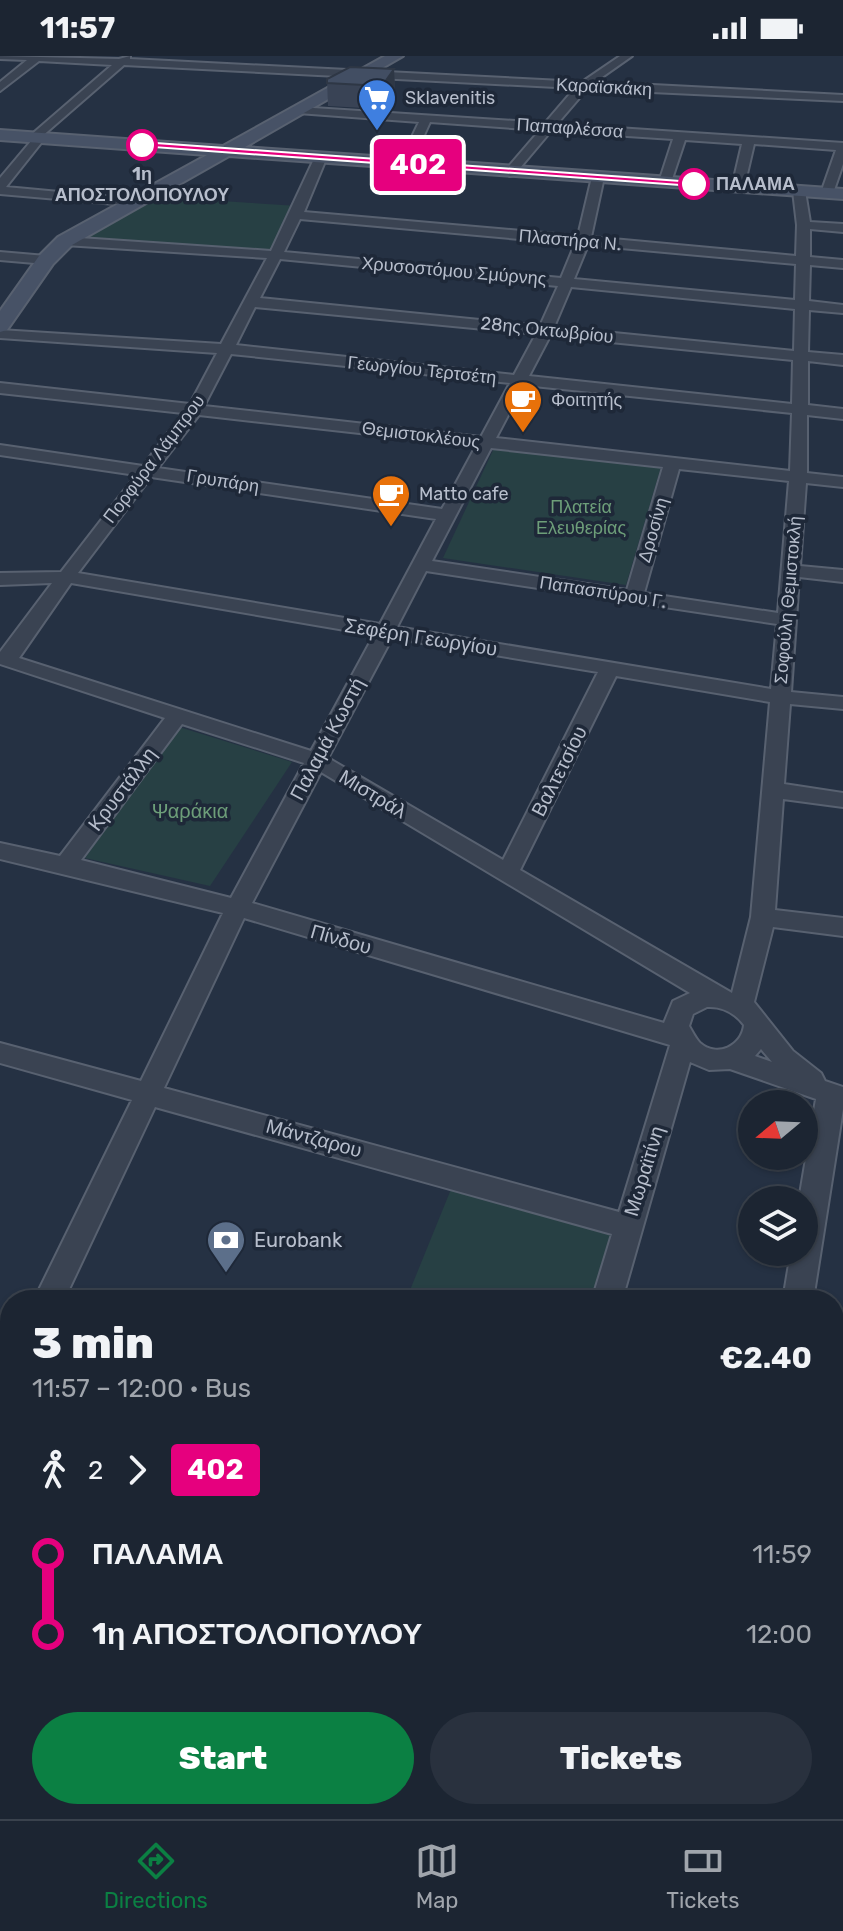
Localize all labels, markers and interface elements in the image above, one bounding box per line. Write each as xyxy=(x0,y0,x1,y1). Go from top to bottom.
text: 11:57 xyxy=(40,10,115,46)
street label: Καραϊσκάκη xyxy=(555,73,653,101)
supermarket icon: Sklavenitis xyxy=(356,77,398,132)
place label: Sklavenitis xyxy=(405,87,495,109)
street label: Παπαφλέσσα xyxy=(516,113,624,143)
marker: 1η ΑΠΟΣΤΟΛΟΠΟΥΛΟΥ xyxy=(127,130,157,160)
line badge: 402 xyxy=(372,139,464,191)
text: 402 xyxy=(390,148,446,181)
place label: 1η ΑΠΟΣΤΟΛΟΠΟΥΛΟΥ xyxy=(55,163,229,206)
marker: ΠΑΛΑΜΑ xyxy=(679,169,709,199)
place label: ΠΑΛΑΜΑ xyxy=(716,173,795,195)
street label: Πλαστήρα Ν. xyxy=(518,225,622,255)
street label: Χρυσοστόμου Σμύρνης xyxy=(361,252,548,290)
street label: 28ης Οκτωβρίου xyxy=(479,312,615,348)
street label: Γεωργίου Τερτσέτη xyxy=(346,351,498,389)
cafe icon: Φοιτητής xyxy=(502,379,544,434)
place label: Φοιτητής xyxy=(551,389,623,411)
street label: Πορφύρα Λάμπρου xyxy=(99,390,209,528)
street label: Θεμιστοκλέους xyxy=(361,417,482,453)
street label: Γρυπάρη xyxy=(185,464,261,498)
cafe icon: Matto cafe xyxy=(370,473,412,528)
place label: Matto cafe xyxy=(419,483,509,505)
street label: Δροσίνη xyxy=(633,495,673,565)
park label: Πλατεία Ελευθερίας xyxy=(536,496,626,539)
street label: Σοφούλη Θεμιστοκλή xyxy=(770,515,806,685)
street label: Παπασπύρου Γ. xyxy=(538,571,668,613)
street label: Σεφέρη Γεωργίου xyxy=(343,613,499,661)
street label: Παλαμά Κωστή xyxy=(285,674,369,804)
street label: Βαλτετσίου xyxy=(526,722,592,820)
street label: Κρυστάλλη xyxy=(83,743,161,835)
street label: Μιστράλ xyxy=(335,765,411,823)
park label: Ψαράκια xyxy=(152,799,228,823)
street label: Πίνδου xyxy=(308,919,374,959)
north arrow xyxy=(738,1090,818,1170)
map controls xyxy=(738,1090,818,1266)
street label: Μάντζαρου xyxy=(263,1114,365,1162)
street label: Μωραϊτίνη xyxy=(619,1123,669,1219)
button: layers xyxy=(738,1186,818,1266)
bank icon: Eurobank xyxy=(205,1219,247,1274)
place label: Eurobank xyxy=(254,1228,343,1252)
text: 3 min xyxy=(32,1317,154,1369)
text: €2.40 xyxy=(720,1340,812,1376)
text: 11:57 – 12:00 · Bus xyxy=(32,1373,251,1404)
icon: walk xyxy=(32,1448,76,1492)
icon: forward xyxy=(115,1448,159,1492)
text: 402 xyxy=(187,1453,244,1486)
text: 2 xyxy=(88,1455,103,1486)
text: ΠΑΛΑΜΑ xyxy=(92,1536,224,1572)
text: 11:59 xyxy=(752,1539,812,1570)
text: 1η ΑΠΟΣΤΟΛΟΠΟΥΛΟΥ xyxy=(92,1616,422,1652)
text: 12:00 xyxy=(746,1619,812,1650)
button: Start xyxy=(32,1712,414,1804)
button: Tickets xyxy=(430,1712,812,1804)
tab: Directions xyxy=(104,1839,208,1914)
tab: Map xyxy=(415,1839,459,1914)
tab: Tickets xyxy=(666,1839,739,1914)

